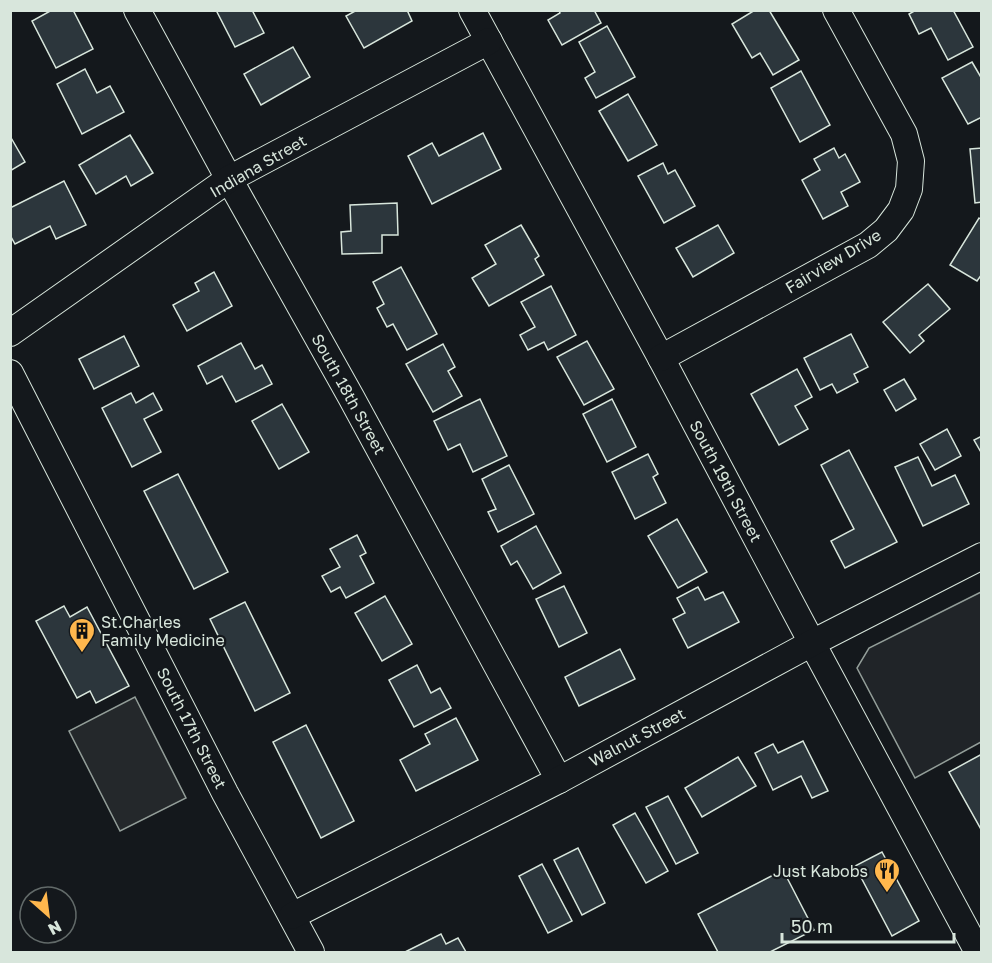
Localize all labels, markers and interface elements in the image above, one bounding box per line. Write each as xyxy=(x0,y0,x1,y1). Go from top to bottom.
street label: Indiana Street xyxy=(206,130,310,202)
street label: Fairview Drive xyxy=(781,225,885,297)
street label: South 18th Street xyxy=(308,330,390,458)
street label: South 19th Street xyxy=(686,417,766,545)
place label: St.Charles Family Medicine xyxy=(101,612,225,650)
building icon: St.Charles Family Medicine xyxy=(67,616,97,654)
street label: South 17th Street xyxy=(153,664,231,792)
street label: Walnut Street xyxy=(585,703,689,771)
restaurant icon: Just Kabobs xyxy=(872,856,902,894)
place label: Just Kabobs xyxy=(773,861,868,881)
north arrow xyxy=(18,885,78,945)
scale bar xyxy=(782,906,954,944)
text: 50 m xyxy=(791,915,833,937)
text: N xyxy=(45,917,65,940)

